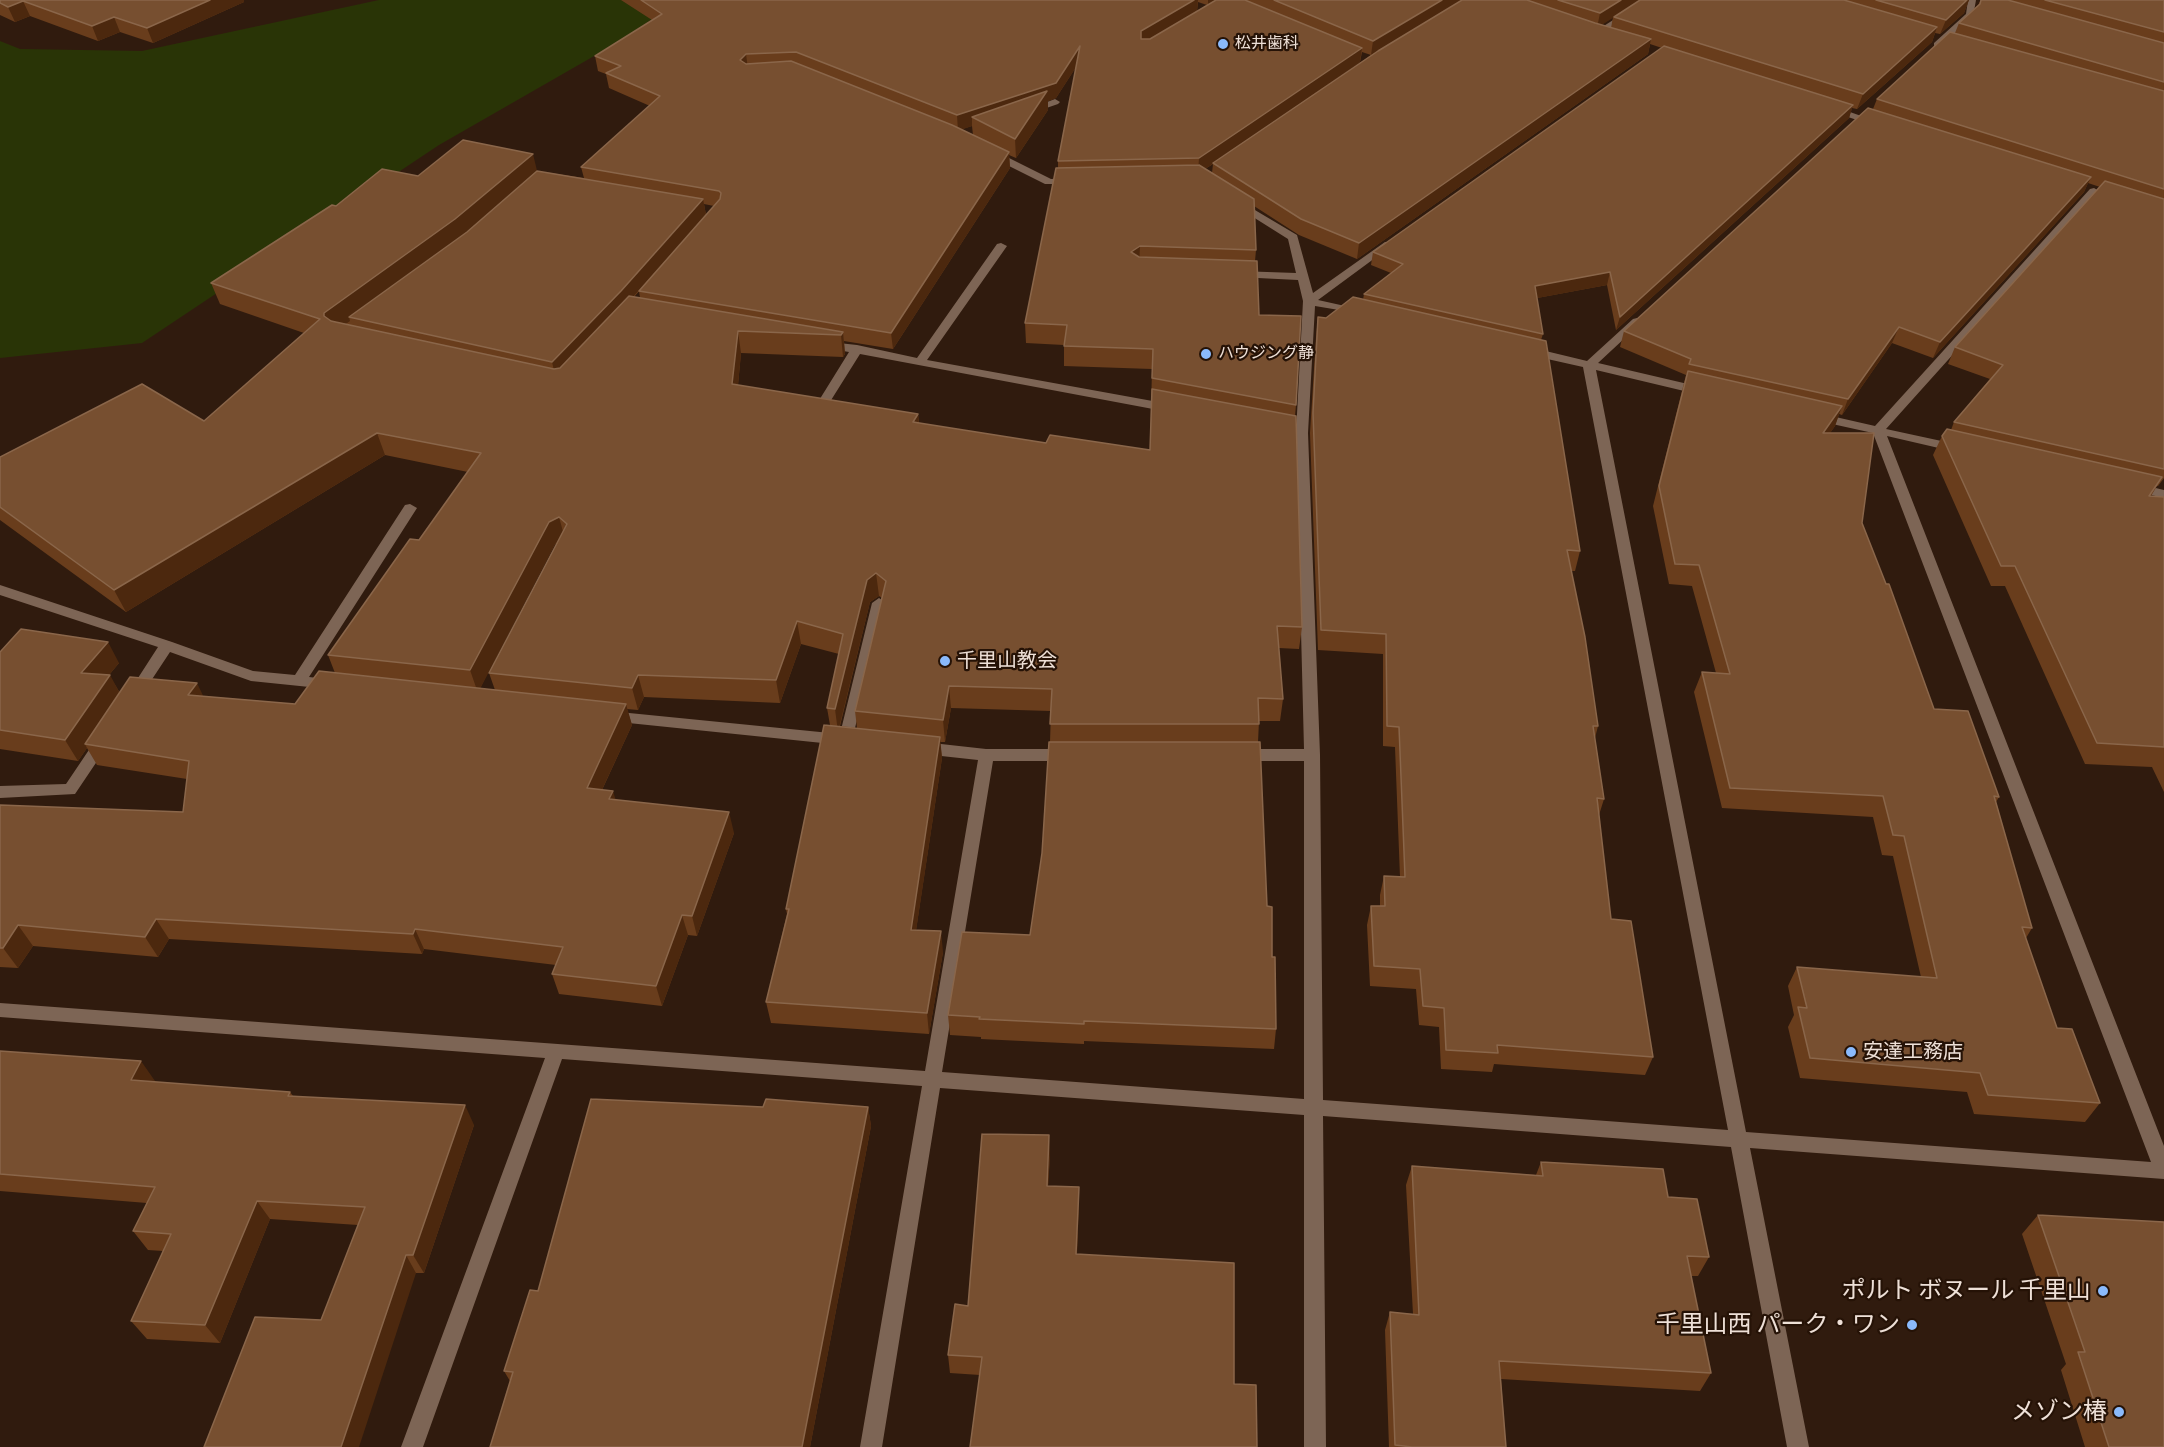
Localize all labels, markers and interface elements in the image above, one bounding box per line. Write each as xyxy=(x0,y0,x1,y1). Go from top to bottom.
place label: 松井歯科 xyxy=(1235,34,1299,54)
marker: 松井歯科 xyxy=(1216,37,1230,51)
place label: ハウジング静 xyxy=(1218,344,1314,364)
marker: ハウジング静 xyxy=(1199,347,1213,361)
place label: 千里山教会 xyxy=(957,649,1057,673)
marker: 千里山教会 xyxy=(938,654,952,668)
place label: 安達工務店 xyxy=(1863,1040,1963,1064)
marker: 安達工務店 xyxy=(1844,1045,1858,1059)
place label: ポルト ボヌール 千里山 xyxy=(1841,1277,2091,1305)
marker: ポルト ボヌール 千里山 xyxy=(2096,1284,2110,1298)
place label: 千里山西 パーク・ワン xyxy=(1656,1311,1900,1339)
marker: 千里山西 パーク・ワン xyxy=(1905,1318,1919,1332)
place label: メゾン椿 xyxy=(2011,1398,2107,1426)
marker: メゾン椿 xyxy=(2112,1405,2126,1419)

